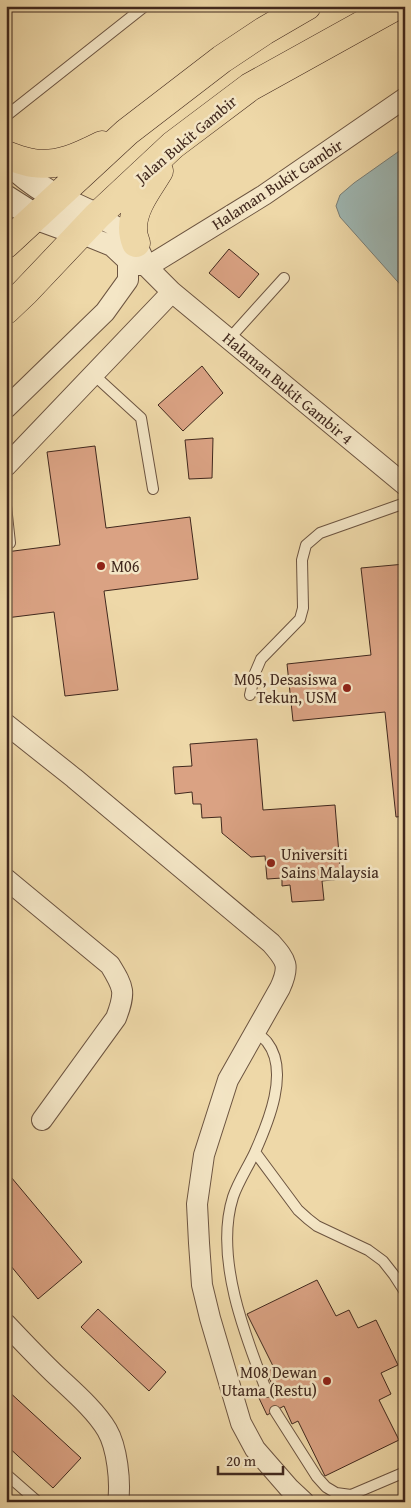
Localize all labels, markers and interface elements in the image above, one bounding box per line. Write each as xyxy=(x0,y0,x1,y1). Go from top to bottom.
street label: Jalan Bukit Gambir xyxy=(128,89,242,190)
street label: Halaman Bukit Gambir xyxy=(207,132,348,236)
street label: Halaman Bukit Gambir 4 xyxy=(218,326,359,450)
place label: M06 xyxy=(111,554,140,578)
marker: M06 xyxy=(95,560,107,572)
place label: M05, Desasiswa Tekun, USM xyxy=(234,667,337,709)
marker: M05, Desasiswa Tekun, USM xyxy=(341,682,353,694)
place label: Universiti Sains Malaysia xyxy=(281,842,379,884)
marker: Universiti Sains Malaysia xyxy=(265,857,277,869)
place label: M08 Dewan Utama (Restu) xyxy=(221,1360,317,1402)
marker: M08 Dewan Utama (Restu) xyxy=(321,1375,333,1387)
scale bar xyxy=(218,1443,284,1475)
text: 20 m xyxy=(226,1450,257,1471)

